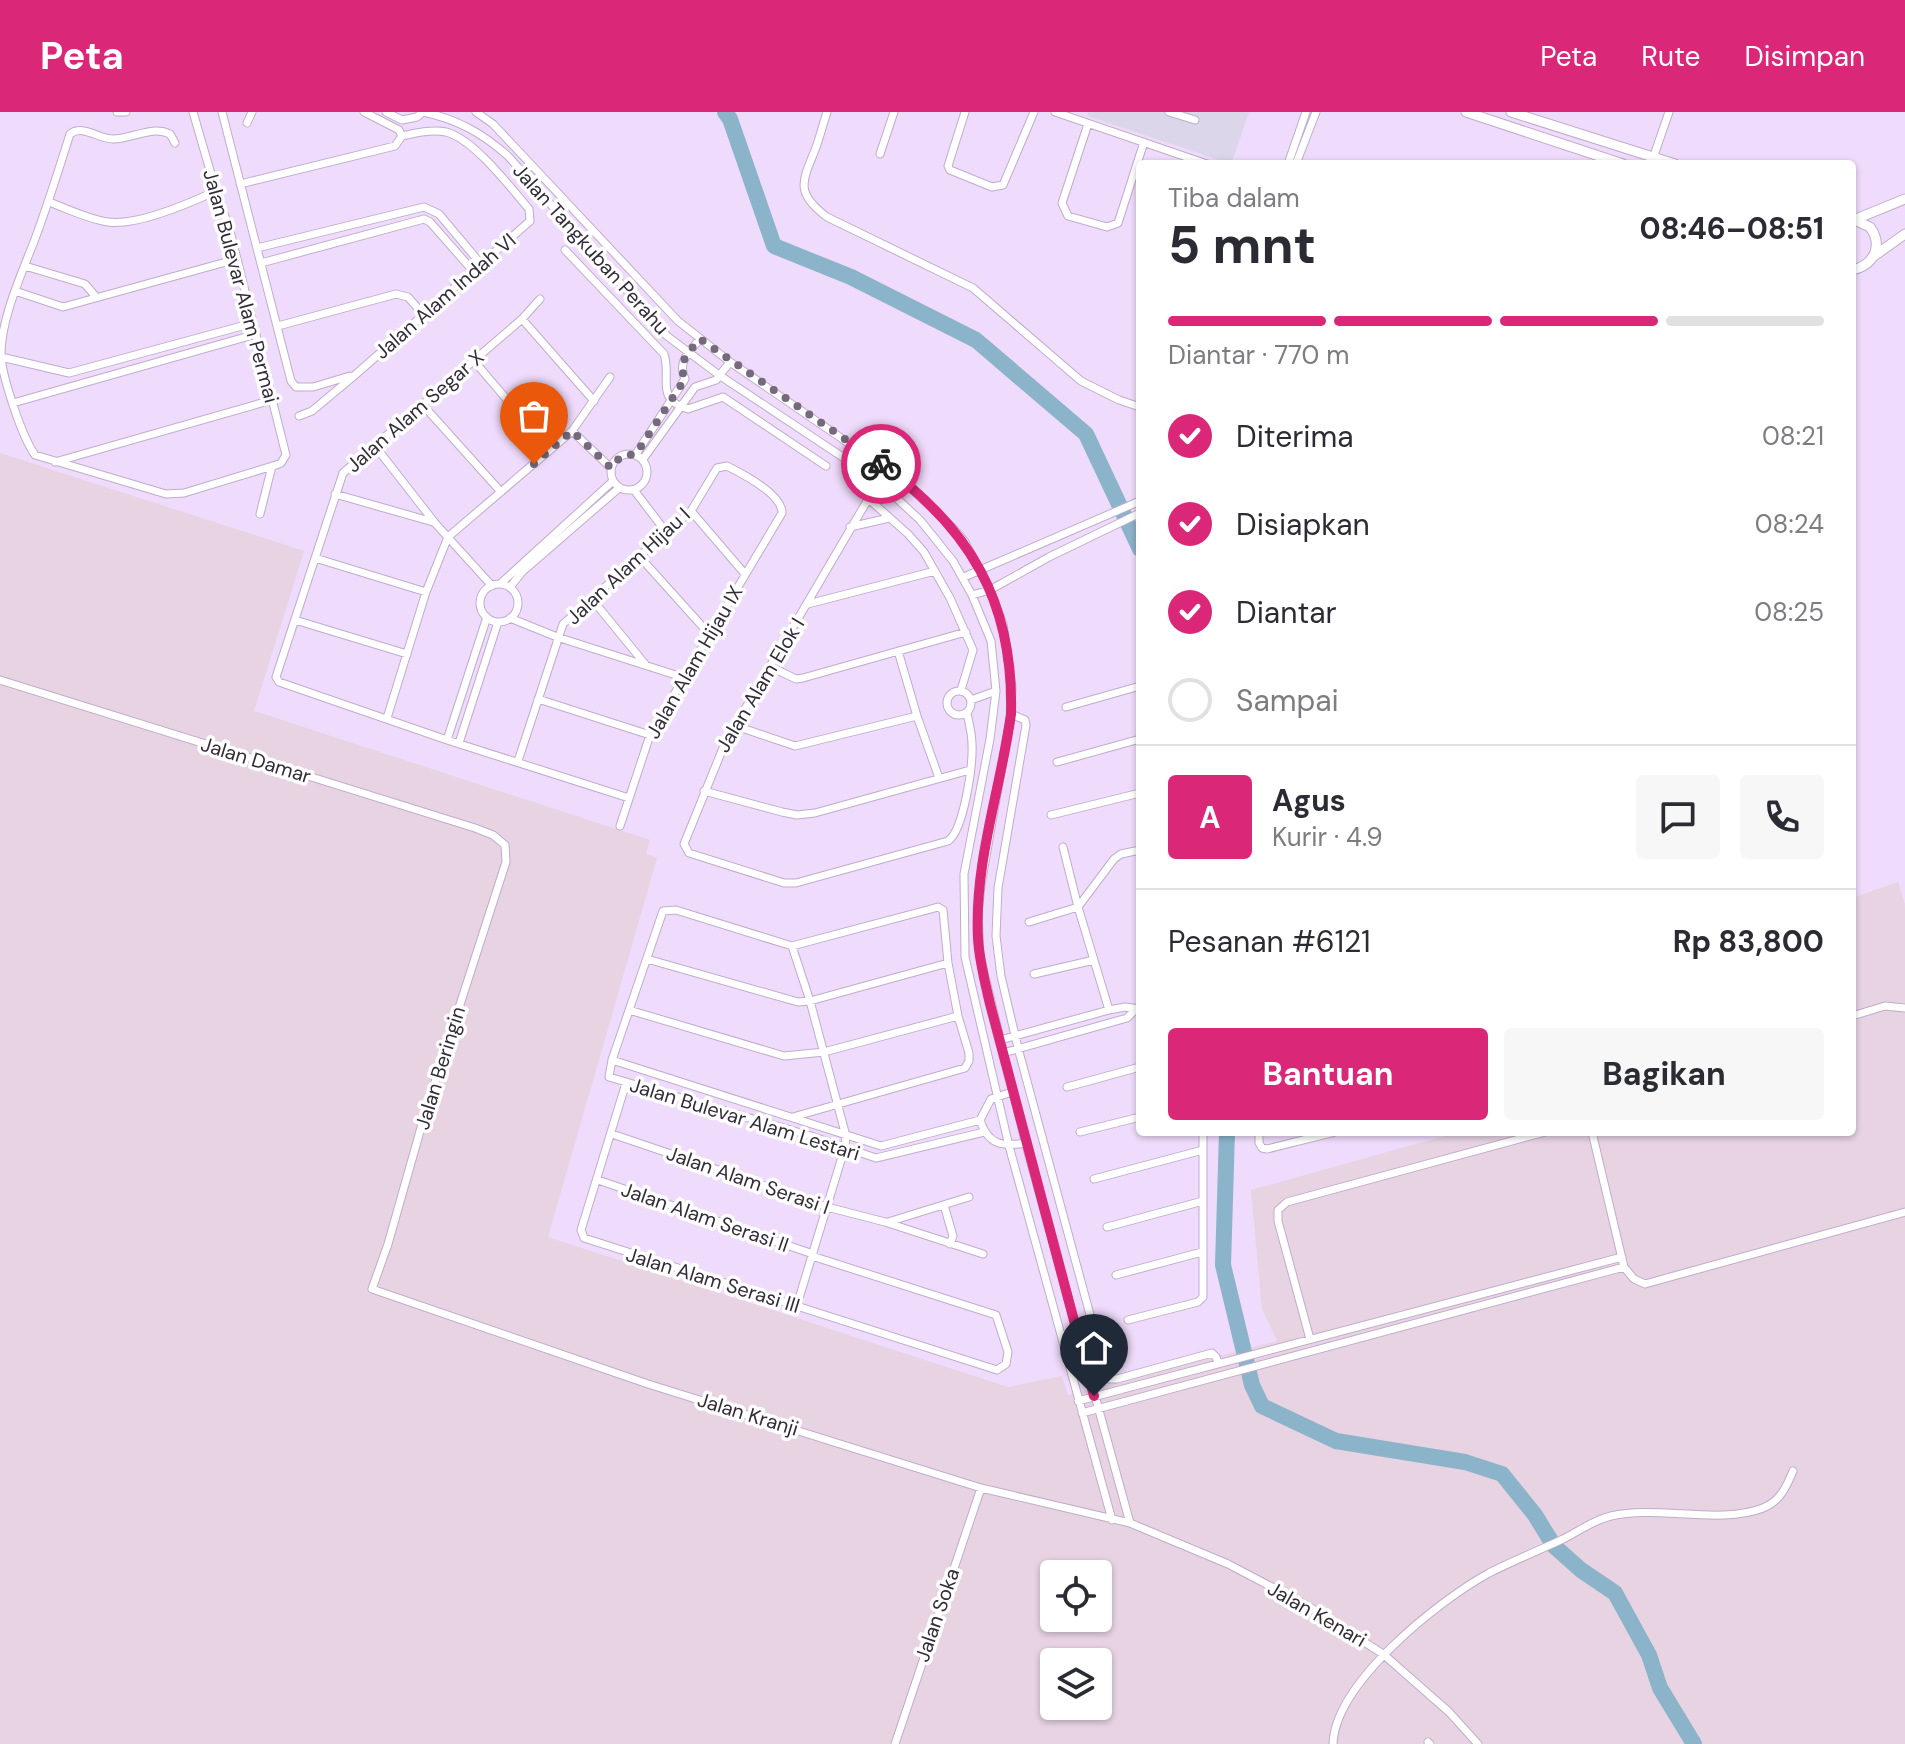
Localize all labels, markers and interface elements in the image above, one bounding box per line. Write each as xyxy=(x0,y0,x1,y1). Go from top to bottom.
text: Peta xyxy=(40,31,124,81)
text: Peta xyxy=(1540,38,1597,75)
text: Rute xyxy=(1641,38,1700,75)
text: Disimpan xyxy=(1744,38,1865,75)
street label: Jalan Tangkuban Perahu xyxy=(507,158,675,340)
street label: Jalan Bulevar Alam Permai xyxy=(197,166,285,406)
text: Tiba dalam xyxy=(1168,181,1300,215)
text: 08:46–08:51 xyxy=(1640,209,1824,248)
text: 5 mnt xyxy=(1168,211,1316,279)
street label: Jalan Alam Indah VI xyxy=(369,227,521,365)
text: Diantar · 770 m xyxy=(1168,338,1349,372)
street label: Jalan Alam Segar X xyxy=(341,344,489,478)
pin xyxy=(500,382,568,464)
icon: bag xyxy=(512,394,556,438)
icon: check xyxy=(1168,414,1212,458)
text: Diterima xyxy=(1236,417,1354,456)
text: 08:21 xyxy=(1762,419,1824,453)
courier xyxy=(841,424,921,504)
icon: bike xyxy=(859,442,903,486)
street label: Jalan Alam Hijau I xyxy=(560,502,696,630)
icon: check xyxy=(1168,502,1212,546)
text: Disiapkan xyxy=(1236,505,1370,544)
text: 08:24 xyxy=(1755,507,1824,541)
street label: Jalan Alam Hijau IX xyxy=(640,581,748,743)
icon: check xyxy=(1168,590,1212,634)
text: Diantar xyxy=(1236,593,1337,632)
text: 08:25 xyxy=(1754,595,1824,629)
street label: Jalan Alam Elok I xyxy=(710,613,810,757)
text: Sampai xyxy=(1236,681,1339,720)
street label: Jalan Damar xyxy=(198,731,314,789)
button: chat xyxy=(1636,775,1720,859)
button: phone xyxy=(1740,775,1824,859)
text: Agus xyxy=(1272,781,1346,820)
text: A xyxy=(1199,798,1221,837)
text: Kurir · 4.9 xyxy=(1272,820,1383,854)
text: Pesanan #6121 xyxy=(1168,922,1371,961)
text: Rp 83,800 xyxy=(1673,922,1824,961)
street label: Jalan Beringin xyxy=(409,1003,471,1133)
button: Bantuan xyxy=(1168,1028,1488,1120)
button: Bagikan xyxy=(1504,1028,1824,1120)
street label: Jalan Bulevar Alam Lestari xyxy=(627,1072,863,1166)
street label: Jalan Alam Serasi I xyxy=(663,1140,833,1220)
street label: Jalan Alam Serasi II xyxy=(618,1176,792,1258)
street label: Jalan Alam Serasi III xyxy=(623,1241,803,1319)
pin xyxy=(1060,1314,1128,1396)
icon: home xyxy=(1072,1326,1116,1370)
street label: Jalan Kranji xyxy=(694,1386,802,1442)
map controls xyxy=(1040,1560,1112,1720)
button: locate xyxy=(1040,1560,1112,1632)
street label: Jalan Soka xyxy=(909,1565,965,1665)
street label: Jalan Kenari xyxy=(1263,1575,1371,1653)
button: layers xyxy=(1040,1648,1112,1720)

